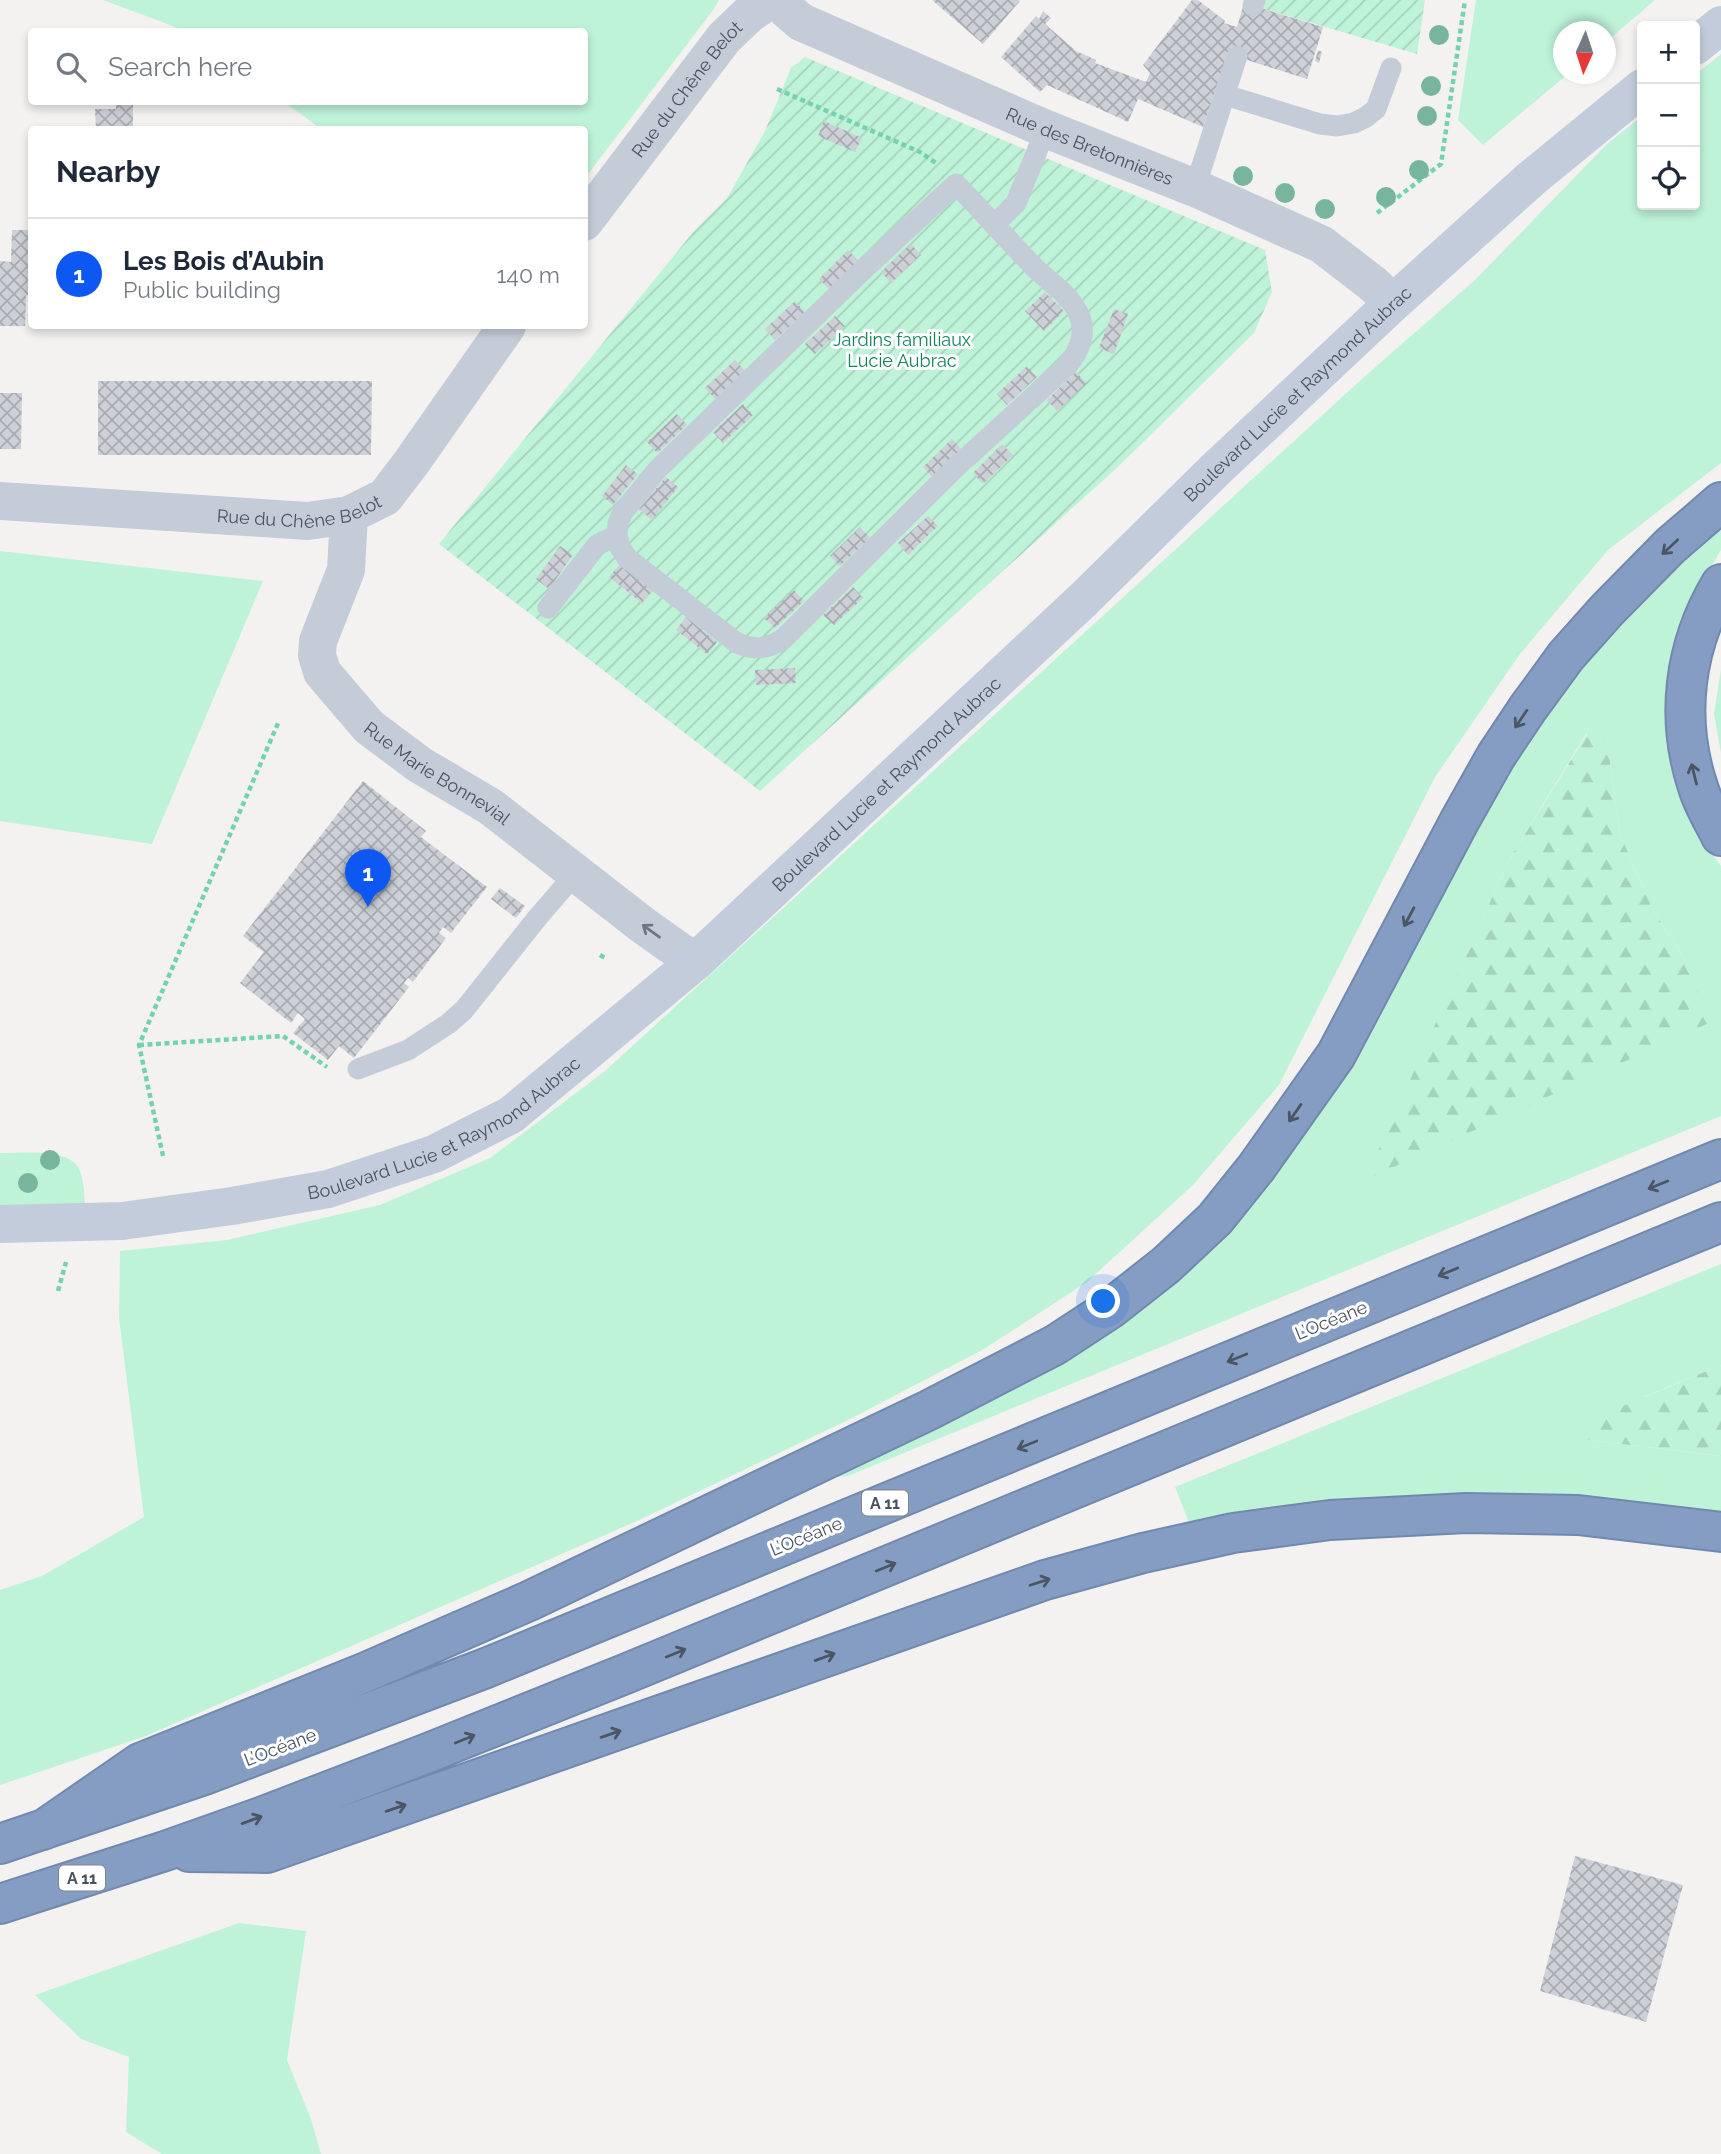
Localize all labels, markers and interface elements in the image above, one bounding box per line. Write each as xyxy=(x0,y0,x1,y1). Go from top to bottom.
street label: Rue du Chêne Belot xyxy=(627,16,746,161)
north arrow xyxy=(1553,21,1616,84)
map controls xyxy=(1637,21,1700,210)
button: + xyxy=(1637,21,1700,84)
search box xyxy=(28,28,588,105)
icon: search xyxy=(52,48,90,86)
text: Search here xyxy=(108,52,252,82)
button: − xyxy=(1637,84,1700,147)
street label: Rue des Bretonnières xyxy=(1003,102,1177,189)
button: locate xyxy=(1637,147,1700,210)
text: Nearby xyxy=(56,154,160,189)
text: Les Bois d’Aubin xyxy=(123,246,324,276)
text: 1 xyxy=(73,261,85,288)
text: 140 m xyxy=(497,261,560,288)
text: Public building xyxy=(123,276,281,303)
street label: Boulevard Lucie et Raymond Aubrac xyxy=(1179,281,1415,506)
park label: Jardins familiaux Lucie Aubrac xyxy=(833,329,971,371)
street label: Rue du Chêne Belot xyxy=(216,490,385,532)
one-way arrow xyxy=(1662,539,1679,556)
street label: Boulevard Lucie et Raymond Aubrac xyxy=(767,672,1005,895)
one-way arrow xyxy=(1514,708,1528,728)
street label: Rue Marie Bonnevial xyxy=(360,717,515,829)
one-way arrow xyxy=(1687,763,1700,785)
pin: 1 xyxy=(345,849,391,907)
one-way arrow xyxy=(1402,906,1416,927)
one-way arrow xyxy=(642,924,661,938)
street label: Boulevard Lucie et Raymond Aubrac xyxy=(306,1052,584,1203)
one-way arrow xyxy=(1288,1103,1302,1122)
one-way arrow xyxy=(1648,1179,1669,1192)
one-way arrow xyxy=(1437,1266,1459,1279)
your location xyxy=(1086,1284,1120,1318)
street label: L’Océane xyxy=(1292,1296,1370,1344)
one-way arrow xyxy=(1227,1353,1249,1366)
one-way arrow xyxy=(1017,1439,1038,1452)
road number: A 11 xyxy=(862,1490,908,1516)
street label: L’Océane xyxy=(767,1512,845,1560)
one-way arrow xyxy=(875,1559,896,1572)
one-way arrow xyxy=(1029,1575,1051,1588)
one-way arrow xyxy=(664,1646,686,1659)
one-way arrow xyxy=(814,1650,836,1662)
street label: L’Océane xyxy=(241,1723,319,1770)
one-way arrow xyxy=(600,1727,622,1739)
one-way arrow xyxy=(453,1731,475,1744)
one-way arrow xyxy=(385,1801,407,1813)
one-way arrow xyxy=(241,1813,263,1825)
road number: A 11 xyxy=(59,1866,105,1890)

